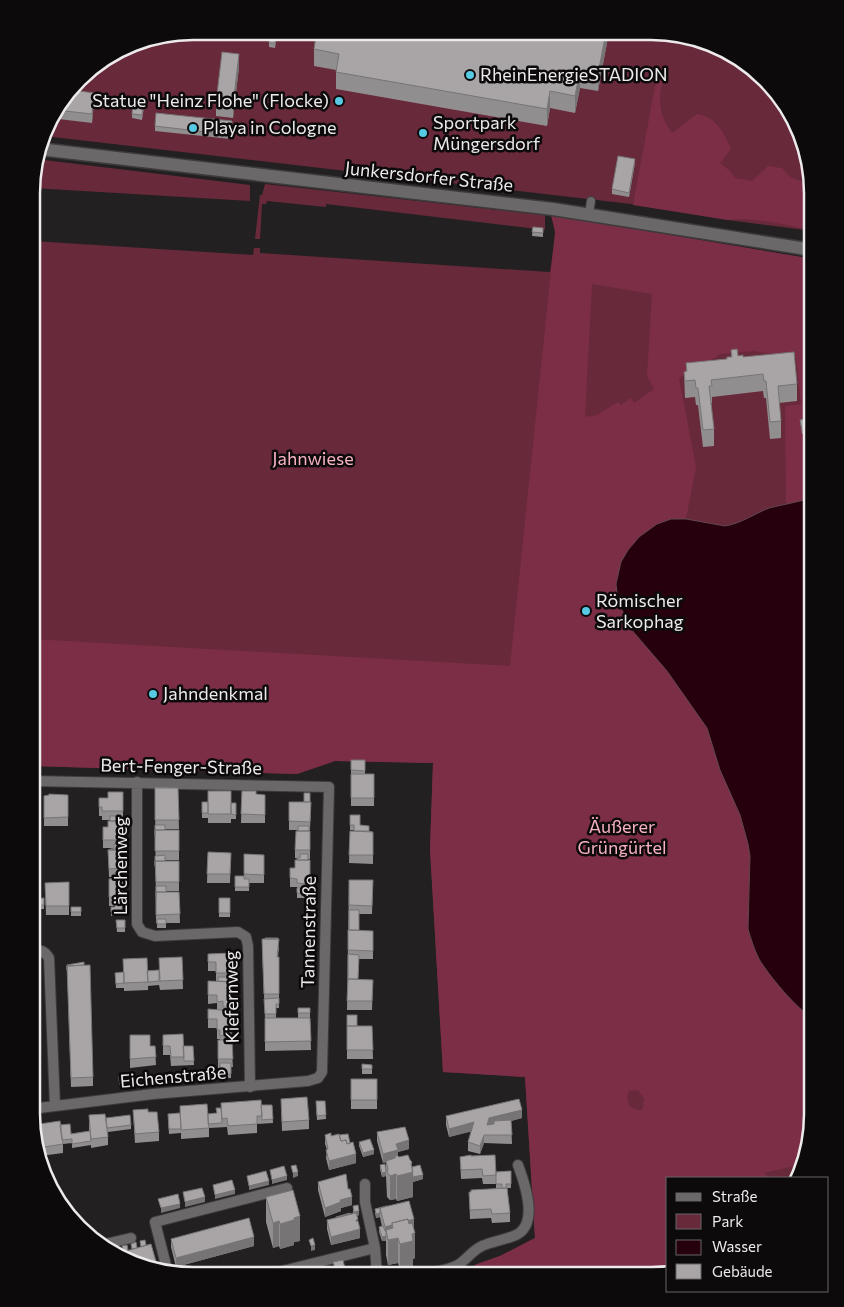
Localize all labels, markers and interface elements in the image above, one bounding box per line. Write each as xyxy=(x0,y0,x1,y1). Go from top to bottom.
place label: RheinEnergieSTADION xyxy=(480,63,668,85)
marker: RheinEnergieSTADION xyxy=(464,69,476,81)
place label: Statue "Heinz Flohe" (Flocke) xyxy=(92,89,329,111)
marker: Statue "Heinz Flohe" (Flocke) xyxy=(333,95,345,107)
place label: Sportpark Müngersdorf xyxy=(433,111,541,154)
place label: Playa in Cologne xyxy=(203,116,336,138)
marker: Playa in Cologne xyxy=(187,122,199,134)
marker: Sportpark Müngersdorf xyxy=(417,127,429,139)
street label: Junkersdorfer Straße xyxy=(344,156,514,196)
park label: Jahnwiese xyxy=(272,447,354,469)
place label: Römischer Sarkophag xyxy=(596,589,684,632)
marker: Römischer Sarkophag xyxy=(580,605,592,617)
place label: Jahndenkmal xyxy=(163,682,268,704)
marker: Jahndenkmal xyxy=(147,688,159,700)
street label: Bert-Fenger-Straße xyxy=(100,754,262,778)
park label: Äußerer Grüngürtel xyxy=(577,815,667,858)
street label: Lärchenweg xyxy=(109,816,131,915)
street label: Tannenstraße xyxy=(296,876,320,988)
street label: Kiefernweg xyxy=(219,950,243,1044)
street label: Eichenstraße xyxy=(119,1060,227,1092)
legend xyxy=(666,1177,829,1292)
text: Straße xyxy=(712,1187,758,1205)
text: Park xyxy=(712,1212,743,1230)
text: Wasser xyxy=(712,1237,762,1255)
text: Gebäude xyxy=(712,1262,773,1280)

